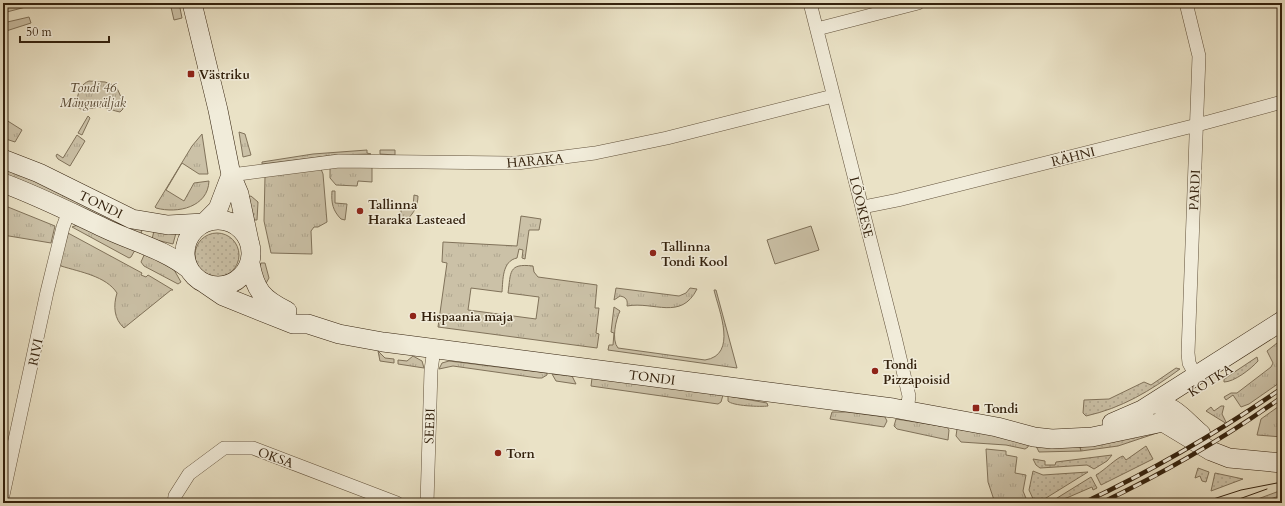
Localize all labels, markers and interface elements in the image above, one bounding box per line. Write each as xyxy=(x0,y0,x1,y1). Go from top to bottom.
scale bar xyxy=(20,18,109,44)
text: 50 m xyxy=(26,24,53,40)
place label: Västriku xyxy=(199,66,250,84)
marker: Västriku xyxy=(186,69,196,79)
park label: Tondi 46 Mänguväljak xyxy=(60,79,127,112)
street label: RÄHNI xyxy=(1049,143,1097,171)
street label: HARAKA xyxy=(506,149,565,172)
street label: PARDI xyxy=(1185,169,1205,211)
street label: LÕOKESE xyxy=(845,175,877,240)
street label: TONDI xyxy=(76,187,126,223)
place label: Tallinna Haraka Lasteaed xyxy=(368,196,466,229)
marker: Tallinna Haraka Lasteaed xyxy=(355,206,365,216)
place label: Tallinna Tondi Kool xyxy=(661,238,728,271)
marker: Tallinna Tondi Kool xyxy=(648,248,658,258)
place label: Hispaania maja xyxy=(421,308,514,326)
marker: Hispaania maja xyxy=(408,311,418,321)
street label: RIVI xyxy=(24,337,48,367)
place label: Tondi Pizzapoisid xyxy=(883,356,951,389)
street label: KOTKA xyxy=(1185,360,1237,402)
street label: TONDI xyxy=(628,366,676,390)
marker: Tondi Pizzapoisid xyxy=(870,366,880,376)
place label: Tondi xyxy=(984,400,1018,418)
marker: Tondi xyxy=(971,403,981,413)
street label: SEEBI xyxy=(420,408,440,444)
street label: OKSA xyxy=(255,443,297,473)
place label: Torn xyxy=(506,445,536,463)
marker: Torn xyxy=(493,448,503,458)

